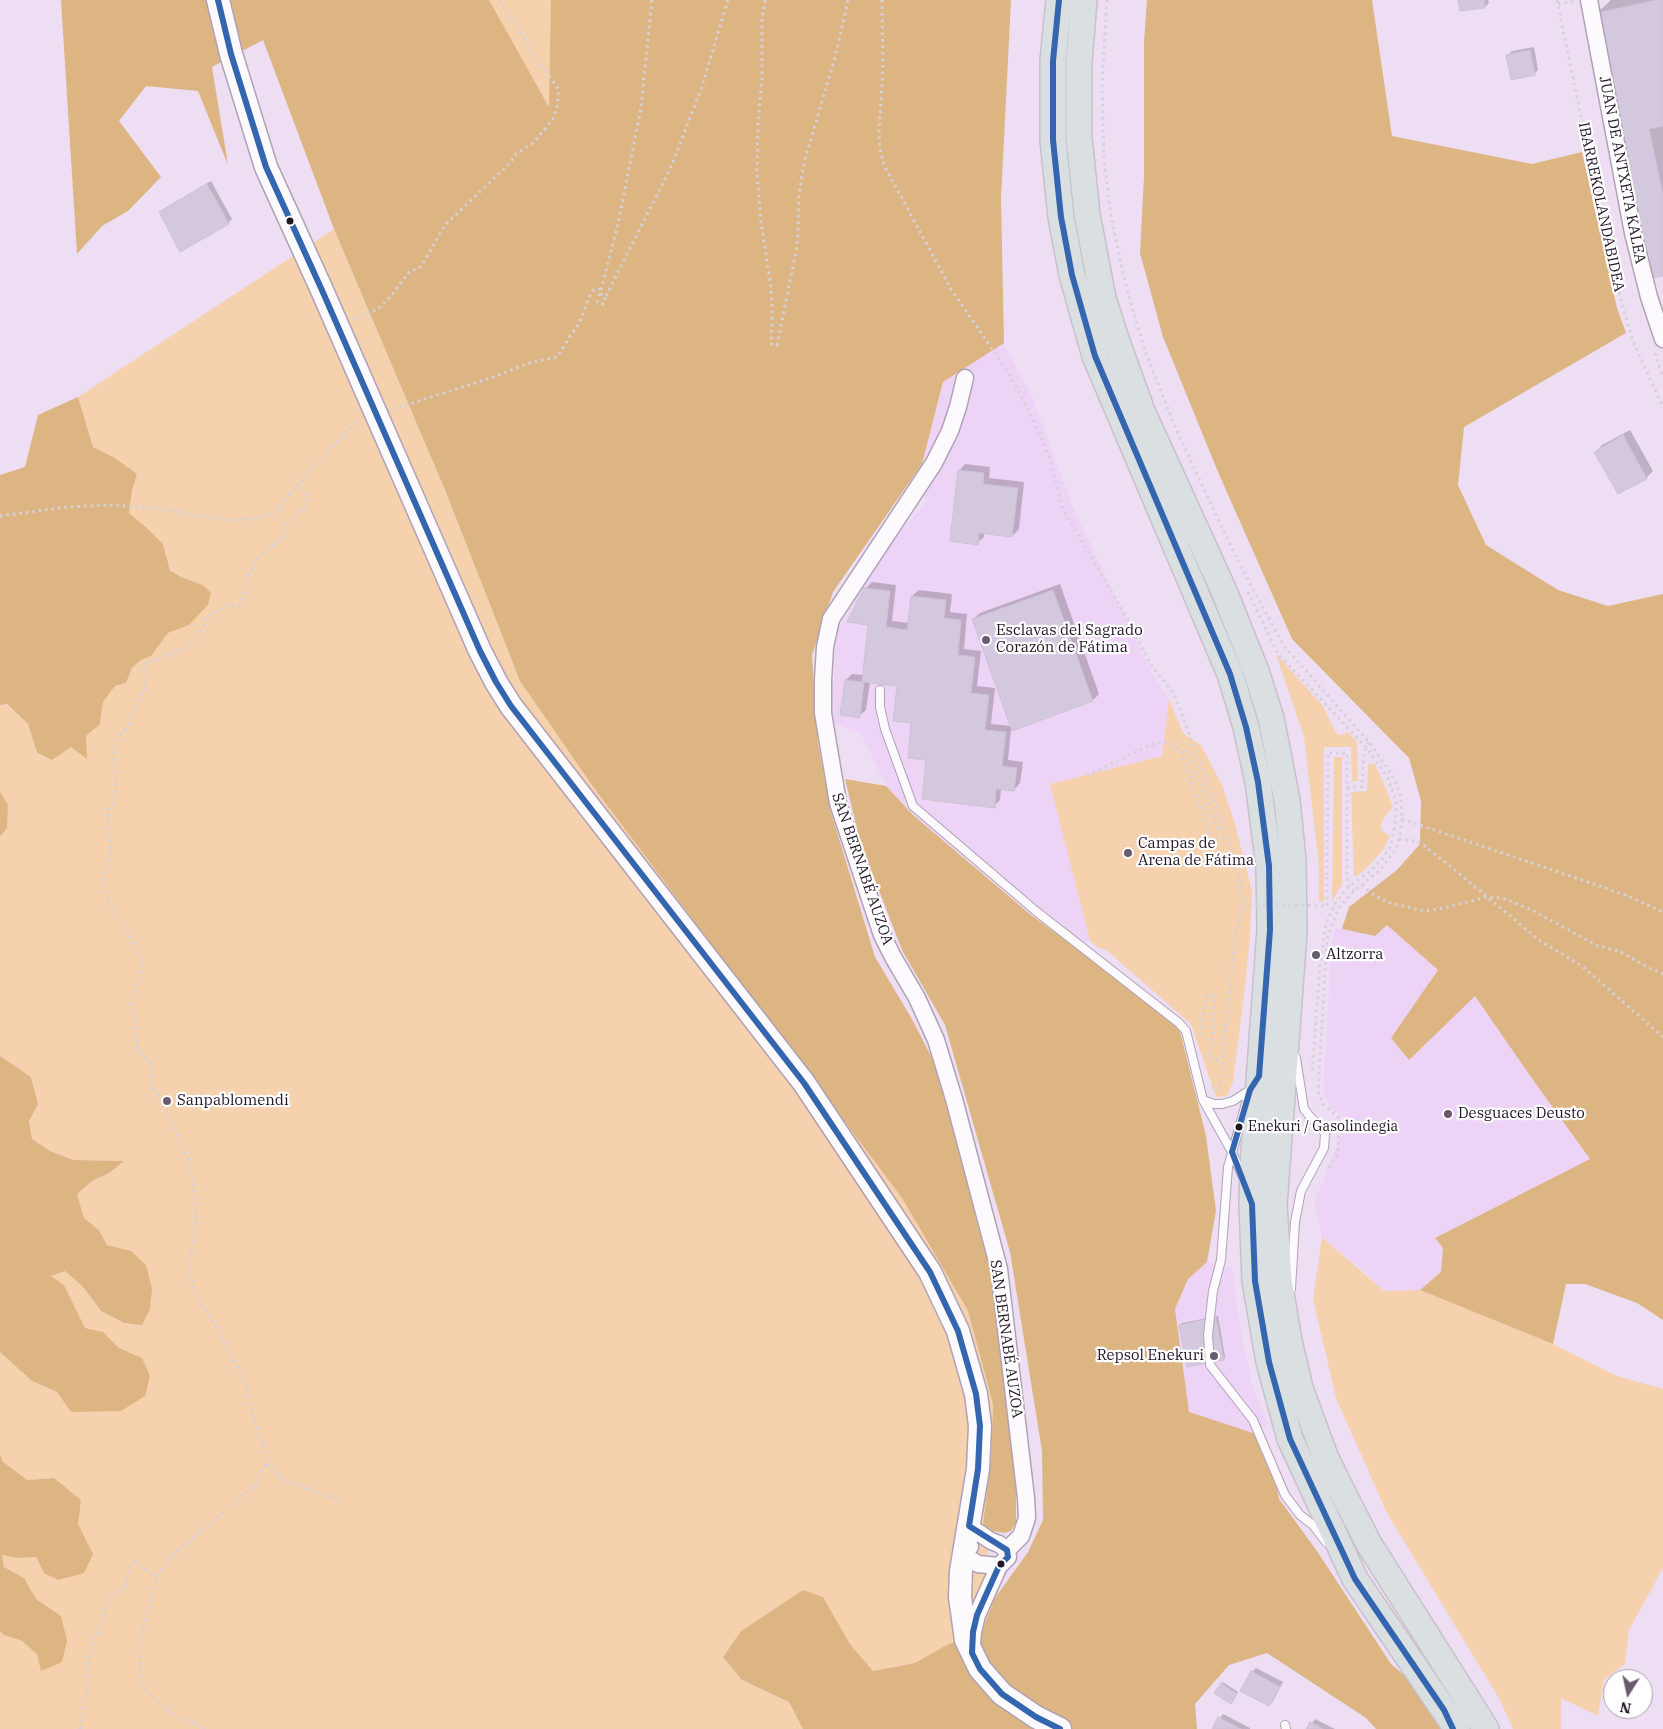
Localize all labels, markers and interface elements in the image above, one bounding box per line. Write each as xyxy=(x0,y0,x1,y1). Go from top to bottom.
street label: JUAN DE ANTXETA KALEA xyxy=(1595,75,1649,265)
street label: IBARREKOLANDABIDEA xyxy=(1574,120,1628,294)
unlabelled marker xyxy=(285,216,295,226)
place label: Esclavas del Sagrado Corazón de Fátima xyxy=(996,622,1143,657)
marker: Esclavas del Sagrado Corazón de Fátima xyxy=(980,634,992,646)
street label: SAN BERNABÉ AUZOA xyxy=(827,791,897,947)
place label: Campas de Arena de Fátima xyxy=(1138,835,1254,870)
marker: Campas de Arena de Fátima xyxy=(1122,847,1134,859)
place label: Altzorra xyxy=(1326,946,1383,964)
marker: Altzorra xyxy=(1310,949,1322,961)
place label: Sanpablomendi xyxy=(177,1092,289,1110)
marker: Sanpablomendi xyxy=(161,1095,173,1107)
place label: Desguaces Deusto xyxy=(1458,1105,1585,1123)
marker: Desguaces Deusto xyxy=(1442,1108,1454,1120)
place label: Enekuri / Gasolindegia xyxy=(1248,1119,1398,1135)
marker: Enekuri / Gasolindegia xyxy=(1234,1122,1244,1132)
street label: SAN BERNABÉ AUZOA xyxy=(986,1259,1026,1419)
place label: Repsol Enekuri xyxy=(1097,1347,1204,1365)
marker: Repsol Enekuri xyxy=(1208,1350,1220,1362)
unlabelled marker xyxy=(996,1559,1006,1569)
north arrow xyxy=(1603,1669,1653,1719)
text: N xyxy=(1619,1698,1633,1718)

